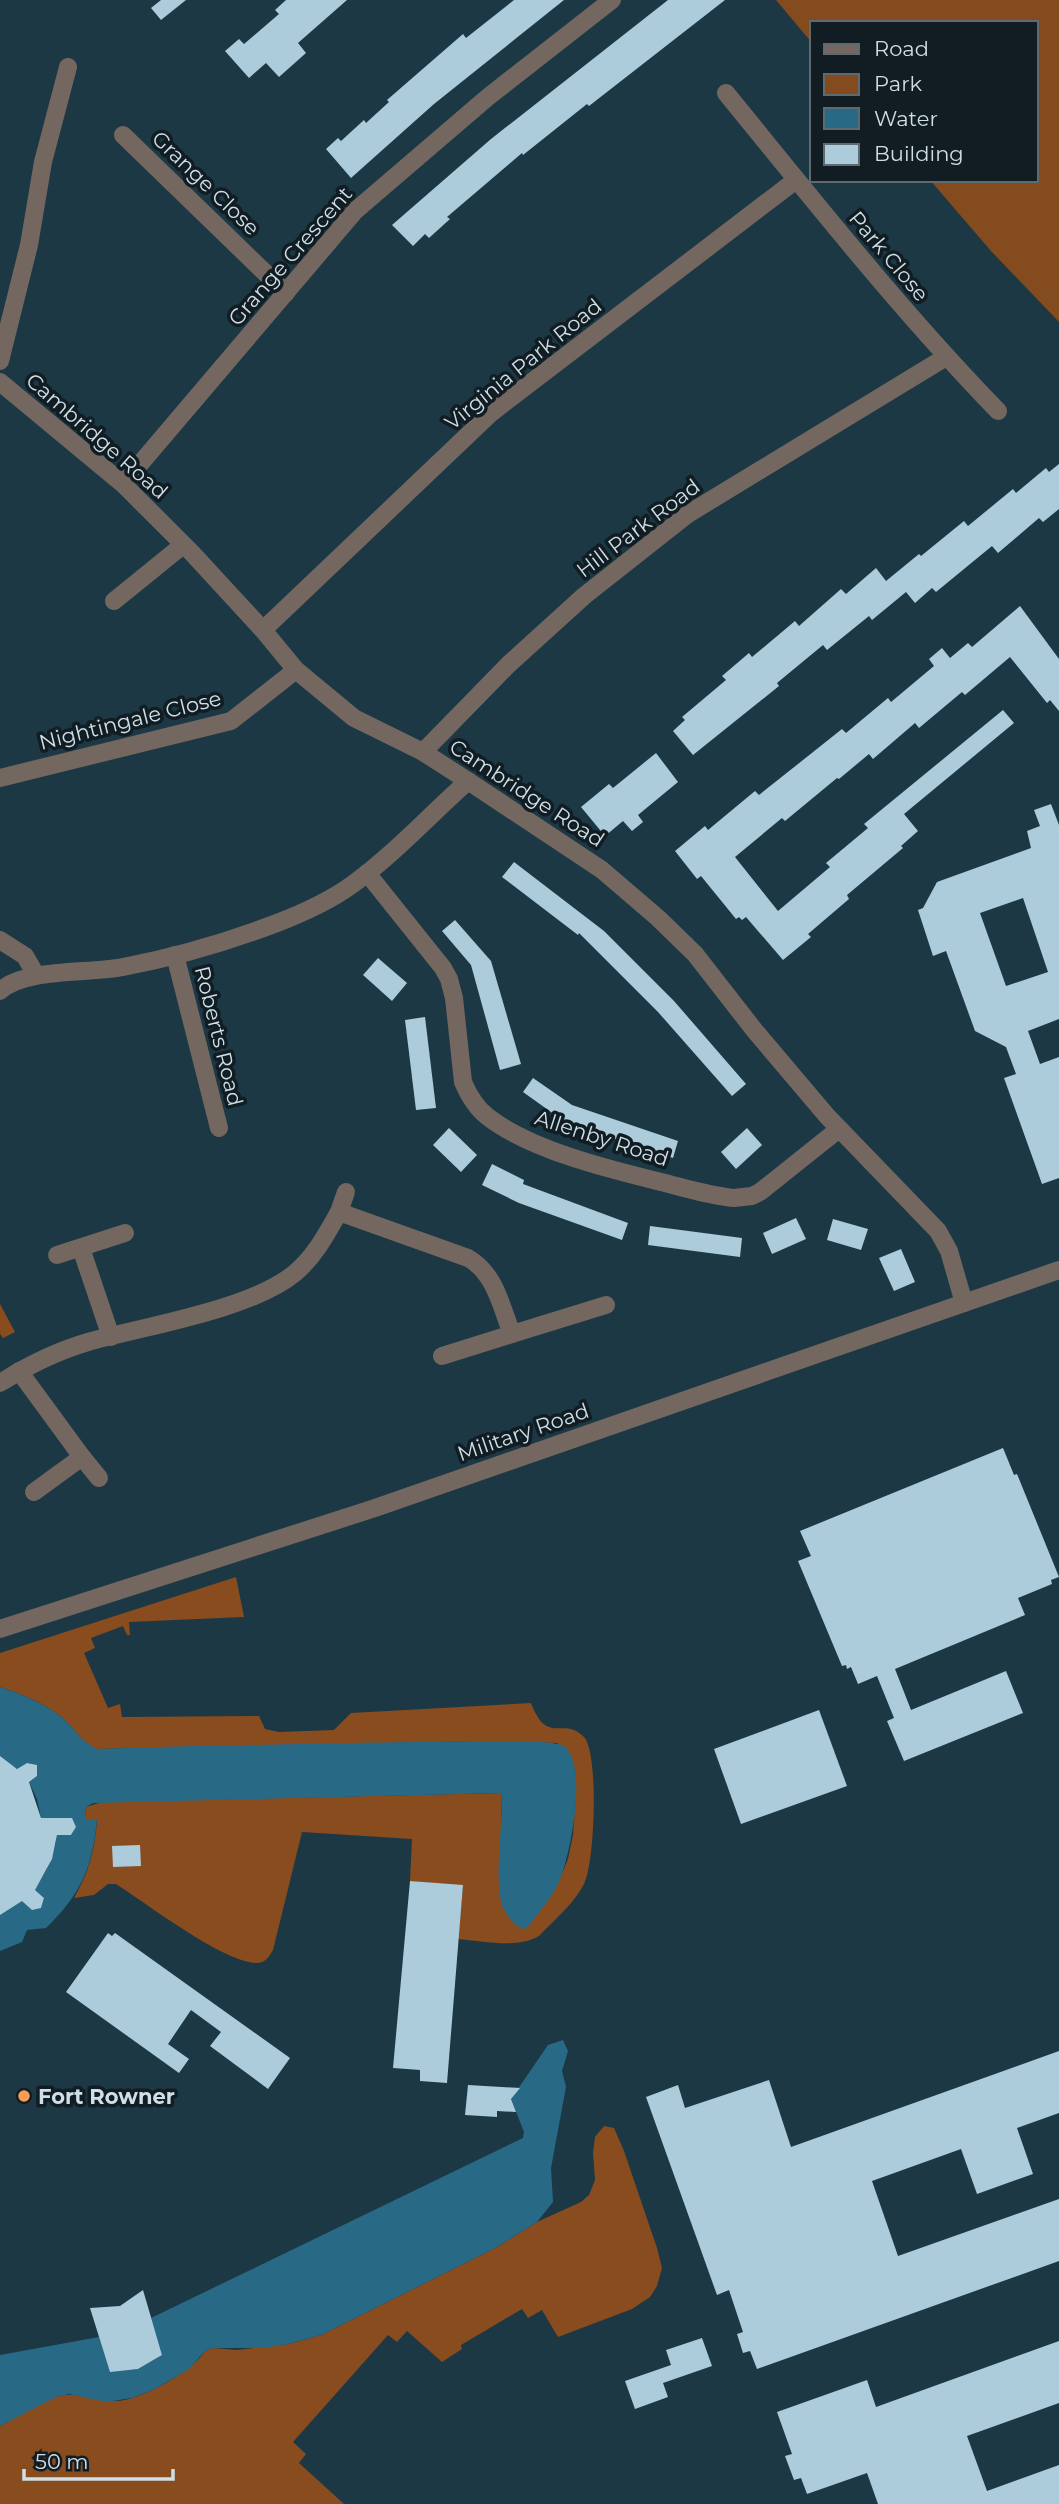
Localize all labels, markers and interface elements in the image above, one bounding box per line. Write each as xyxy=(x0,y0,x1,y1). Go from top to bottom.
legend xyxy=(810,21,1038,182)
text: Road xyxy=(874,36,929,61)
text: Park xyxy=(874,71,922,96)
text: Water xyxy=(874,106,938,131)
street label: Grange Close xyxy=(147,126,265,240)
text: Building xyxy=(874,141,964,166)
street label: Grange Crescent xyxy=(223,181,357,331)
street label: Park Close xyxy=(844,206,934,306)
street label: Virginia Park Road xyxy=(440,293,606,435)
street label: Cambridge Road xyxy=(21,368,173,504)
street label: Hill Park Road xyxy=(571,474,705,582)
street label: Nightingale Close xyxy=(36,685,224,755)
street label: Cambridge Road xyxy=(445,734,609,852)
street label: Roberts Road xyxy=(190,964,248,1108)
street label: Allenby Road xyxy=(532,1105,672,1171)
street label: Military Road xyxy=(454,1398,592,1466)
place label: Fort Rowner xyxy=(38,2084,175,2109)
marker: Fort Rowner xyxy=(16,2088,32,2104)
scale bar xyxy=(24,2438,173,2482)
text: 50 m xyxy=(35,2449,89,2474)

